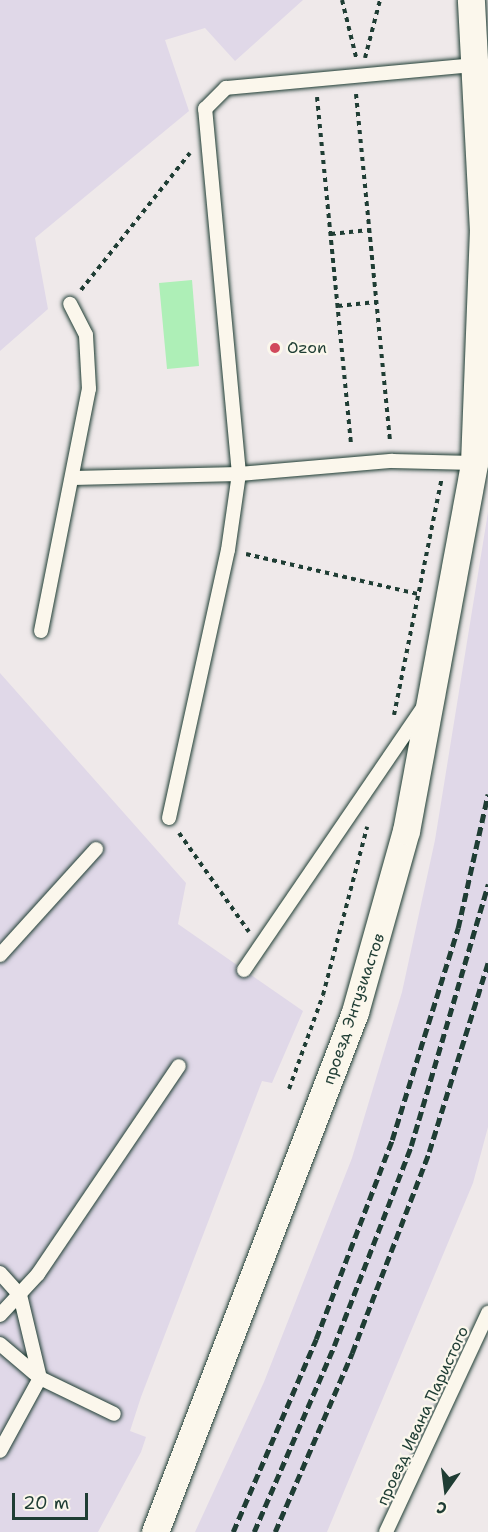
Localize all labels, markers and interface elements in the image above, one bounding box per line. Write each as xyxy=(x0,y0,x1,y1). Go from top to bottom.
place label: Ozon xyxy=(287,338,327,358)
marker: Ozon xyxy=(268,341,282,355)
street label: проезд Энтузиастов xyxy=(319,931,389,1087)
street label: проезд Ивана Паристого xyxy=(373,1323,473,1509)
north arrow xyxy=(416,1460,476,1520)
scale bar xyxy=(15,1481,92,1519)
text: 20 m xyxy=(23,1491,69,1515)
text: С xyxy=(434,1497,449,1519)

